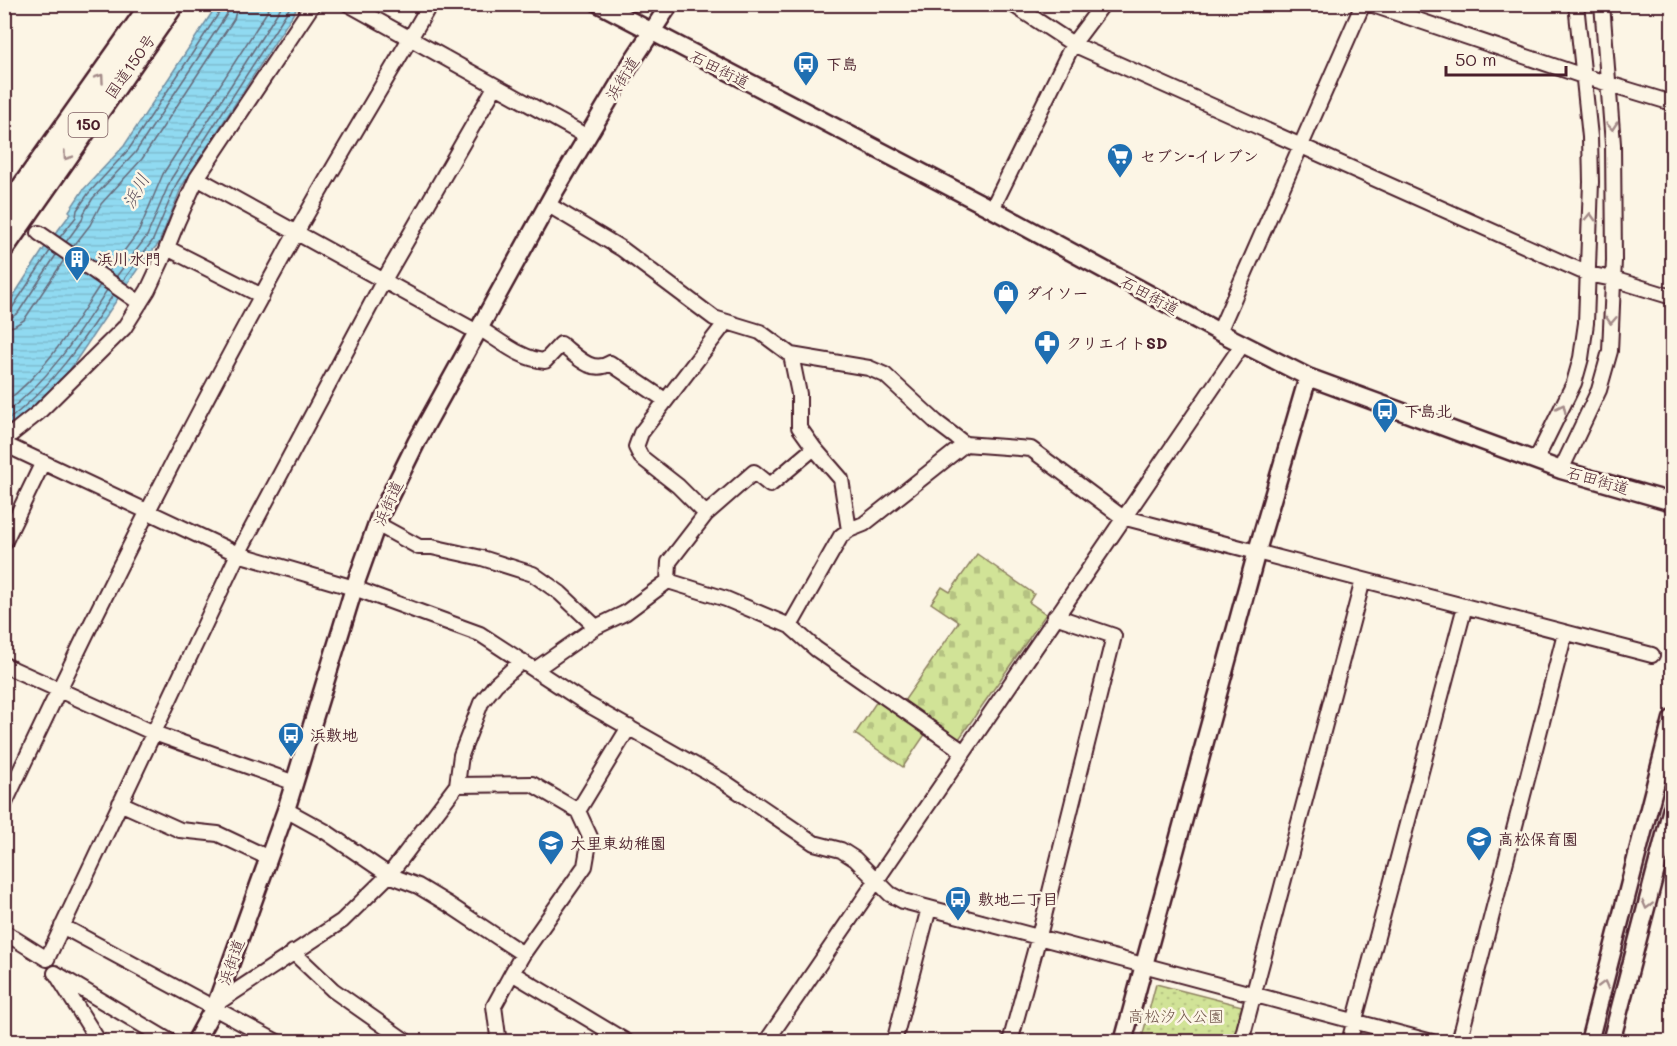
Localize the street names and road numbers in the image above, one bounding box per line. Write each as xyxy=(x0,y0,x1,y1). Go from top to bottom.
street label: 国道150号 xyxy=(100,29,160,102)
street label: 石田街道 xyxy=(687,45,754,92)
street label: 浜街道 xyxy=(600,52,643,104)
road number: 150 xyxy=(68,113,107,137)
street label: 石田街道 xyxy=(1117,270,1183,319)
street label: 石田街道 xyxy=(1564,461,1632,498)
street label: 浜街道 xyxy=(368,477,407,529)
street label: 浜街道 xyxy=(212,936,249,988)

